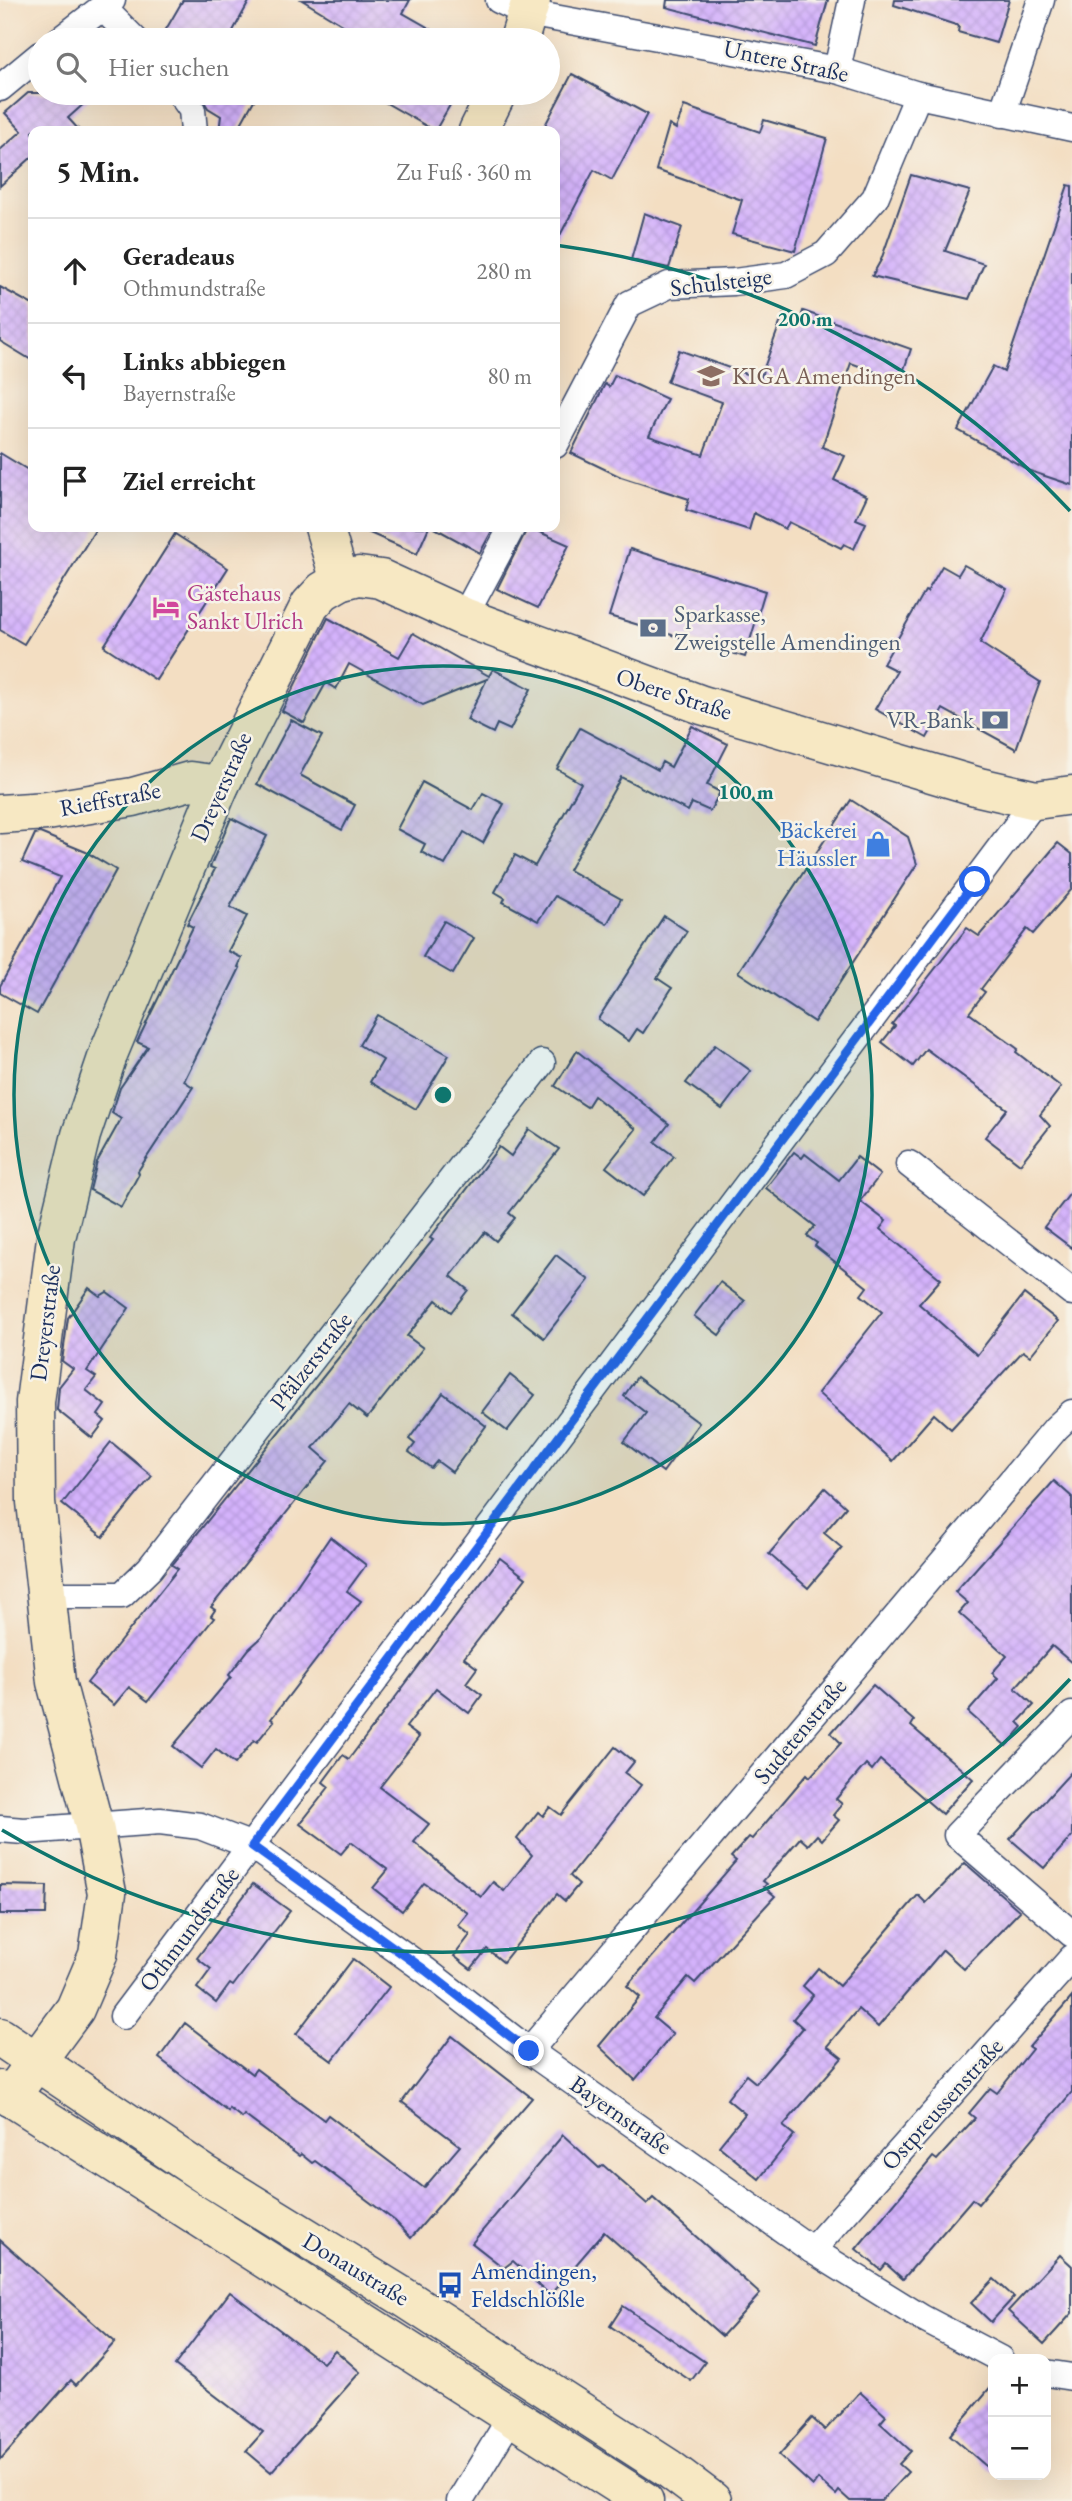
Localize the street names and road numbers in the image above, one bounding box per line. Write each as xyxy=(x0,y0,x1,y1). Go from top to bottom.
street label: Untere Straße xyxy=(721,32,852,89)
street label: Schulsteige xyxy=(668,260,773,303)
street label: Obere Straße xyxy=(612,660,736,727)
street label: Dreyerstraße xyxy=(183,727,259,847)
street label: Rieffstraße xyxy=(57,774,163,823)
street label: Dreyerstraße xyxy=(22,1263,67,1383)
street label: Pfälzerstraße xyxy=(263,1305,359,1416)
street label: Sudetenstraße xyxy=(746,1671,853,1790)
street label: Othmundstraße xyxy=(131,1860,246,1997)
street label: Ostpreussenstraße xyxy=(874,2031,1009,2176)
street label: Bayernstraße xyxy=(564,2068,678,2161)
street label: Donaustraße xyxy=(297,2225,415,2313)

